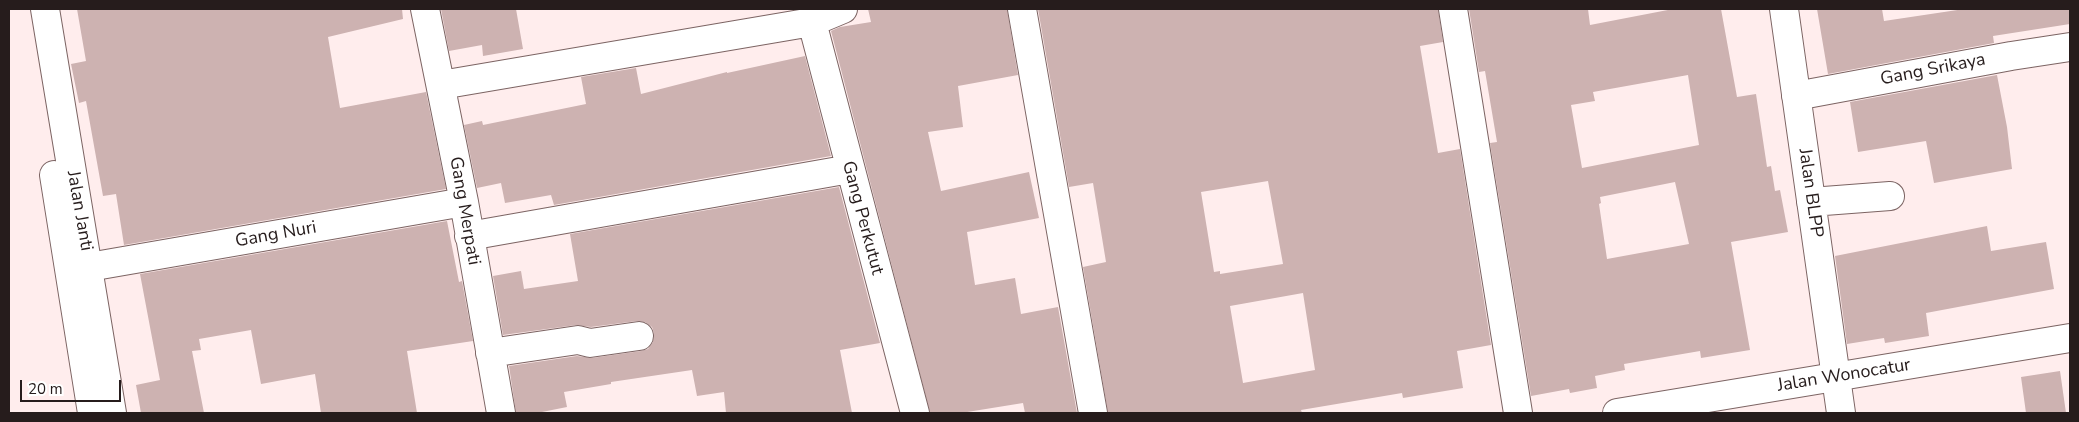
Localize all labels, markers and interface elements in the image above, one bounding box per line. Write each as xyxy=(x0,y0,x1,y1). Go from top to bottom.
street label: Gang Srikaya xyxy=(1879,49,1987,91)
street label: Jalan BLPP xyxy=(1793,147,1827,239)
street label: Gang Merpati xyxy=(444,155,484,267)
street label: Gang Perkutut xyxy=(836,159,888,277)
street label: Jalan Janti xyxy=(61,169,97,253)
street label: Gang Nuri xyxy=(234,217,318,253)
street label: Jalan Wonocatur xyxy=(1776,355,1912,397)
scale bar xyxy=(22,370,124,402)
text: 20 m xyxy=(28,379,63,399)

